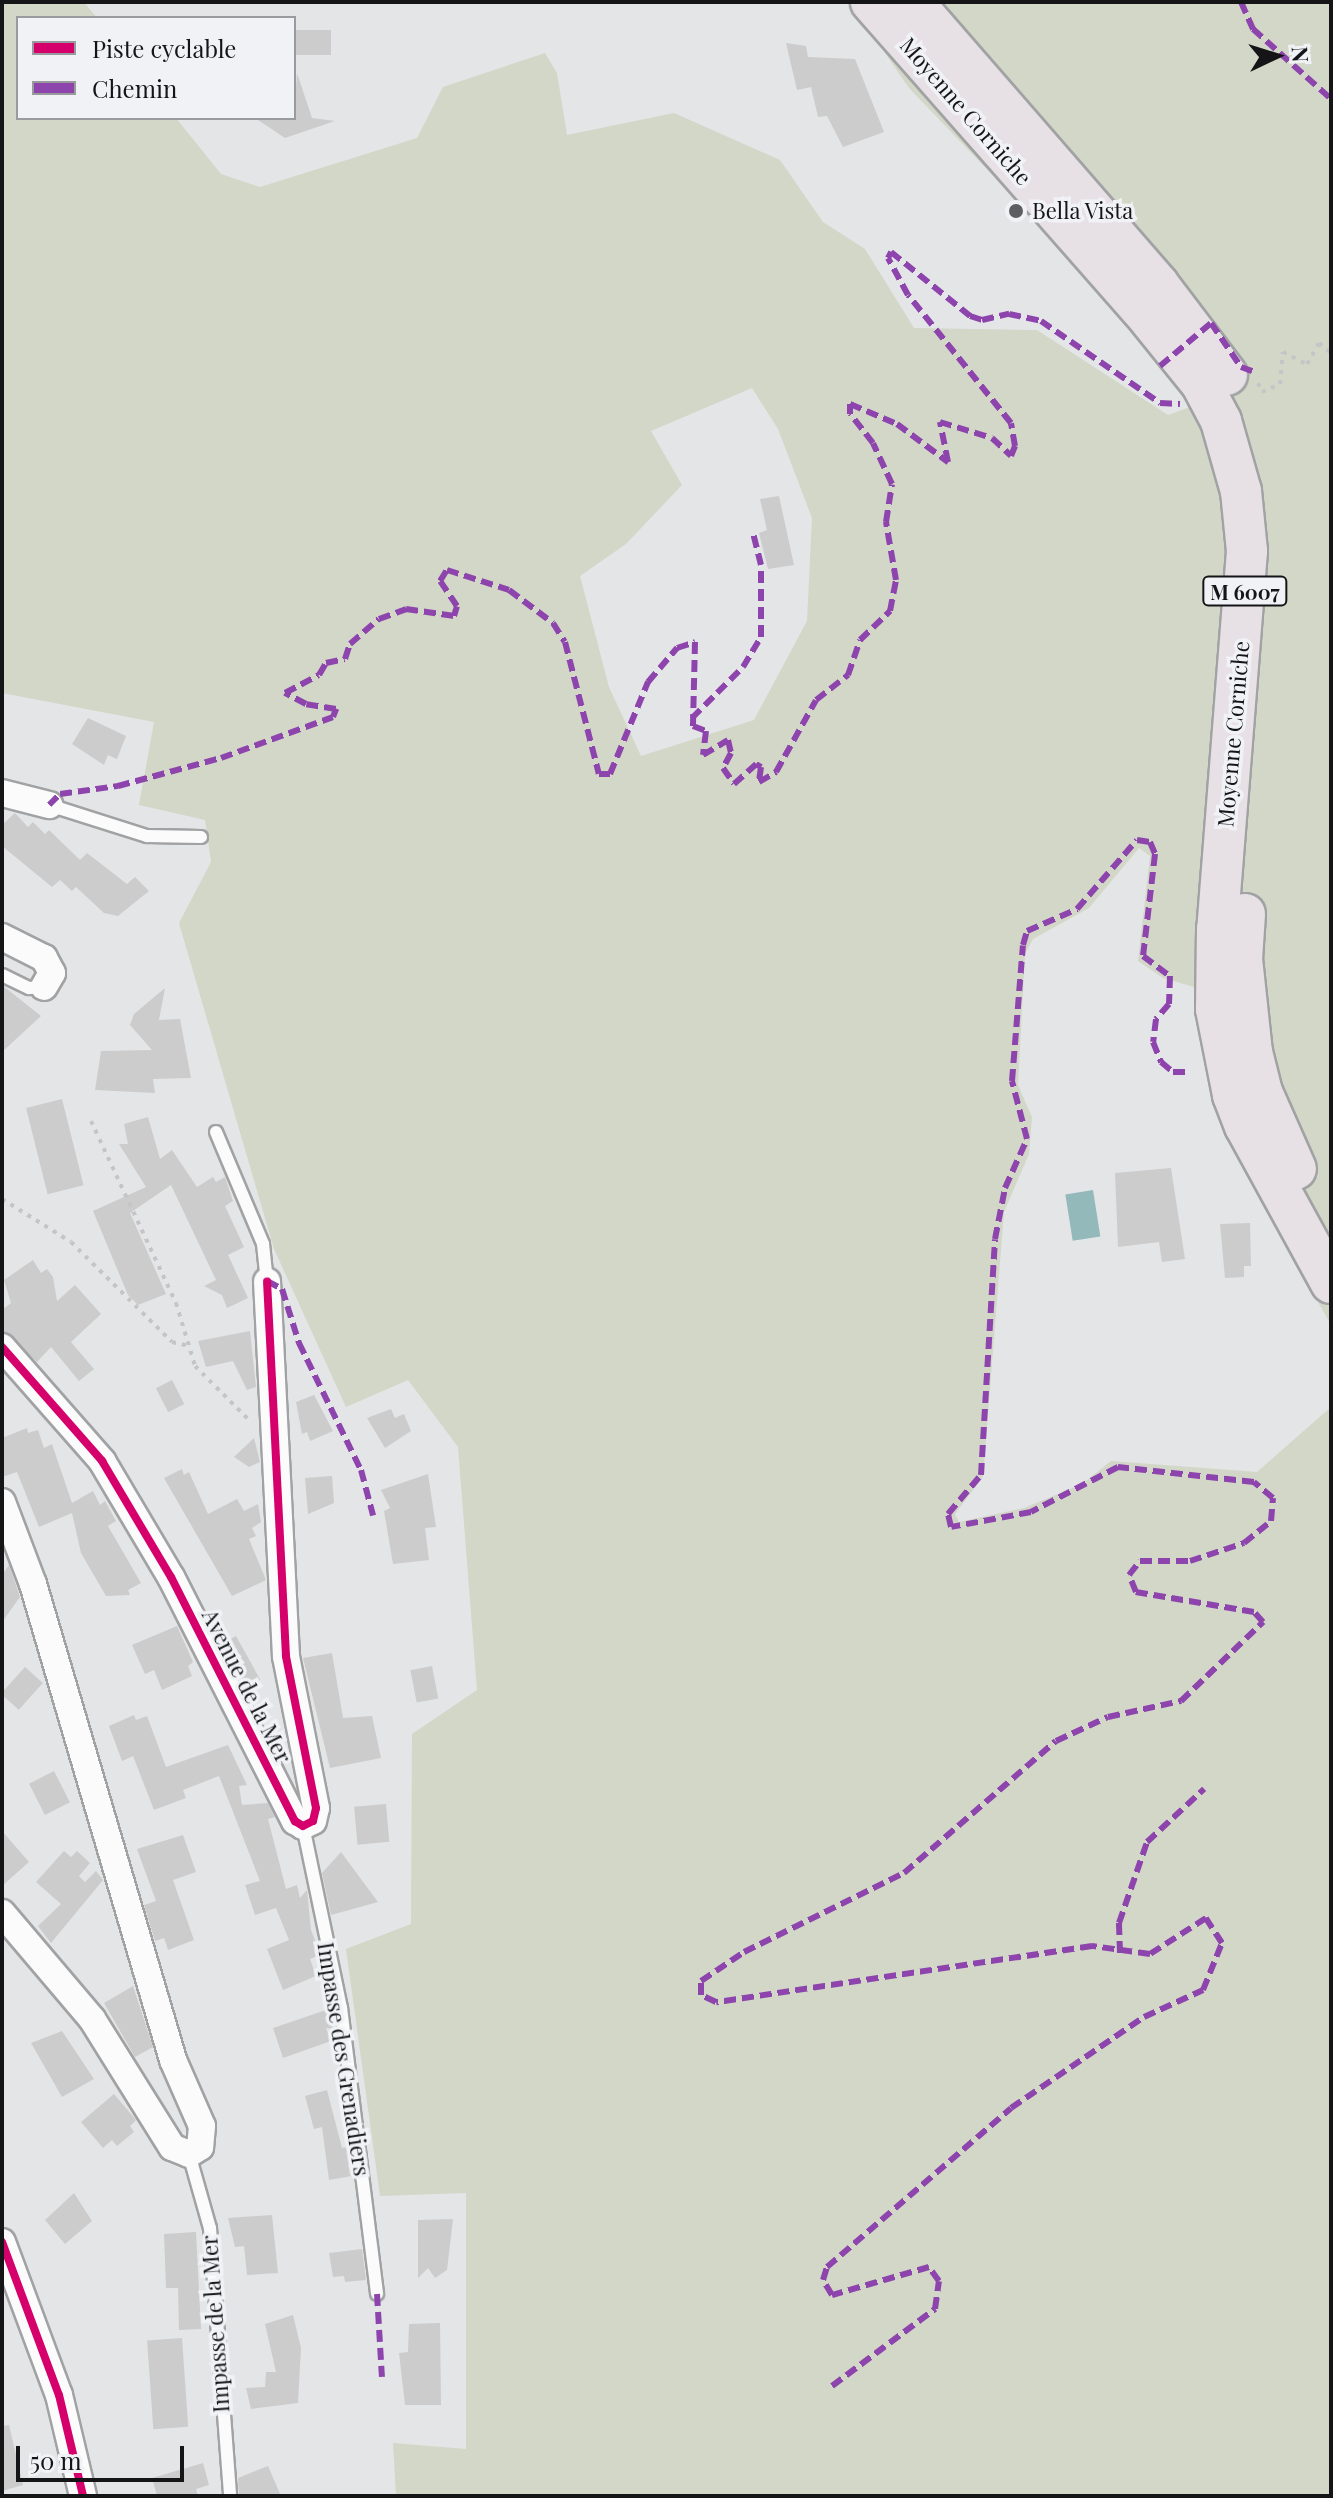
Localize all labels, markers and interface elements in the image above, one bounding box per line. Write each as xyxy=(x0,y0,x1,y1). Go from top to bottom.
legend xyxy=(16,16,296,120)
north arrow xyxy=(1237,16,1317,96)
text: Piste cyclable xyxy=(92,32,236,64)
street label: Moyenne Corniche xyxy=(895,32,1037,190)
text: N xyxy=(1285,45,1316,63)
text: Chemin xyxy=(92,72,177,104)
place label: Bella Vista xyxy=(1032,198,1134,224)
marker: Bella Vista xyxy=(1007,202,1025,220)
road number: M 6007 xyxy=(1201,575,1289,607)
street label: Moyenne Corniche xyxy=(1212,640,1254,828)
street label: Avenue de la Mer xyxy=(197,1604,297,1768)
street label: Impasse des Grenadiers xyxy=(312,1940,376,2178)
street label: Impasse de la Mer xyxy=(196,2234,234,2414)
scale bar xyxy=(20,2430,188,2480)
text: 50 m xyxy=(30,2444,82,2476)

